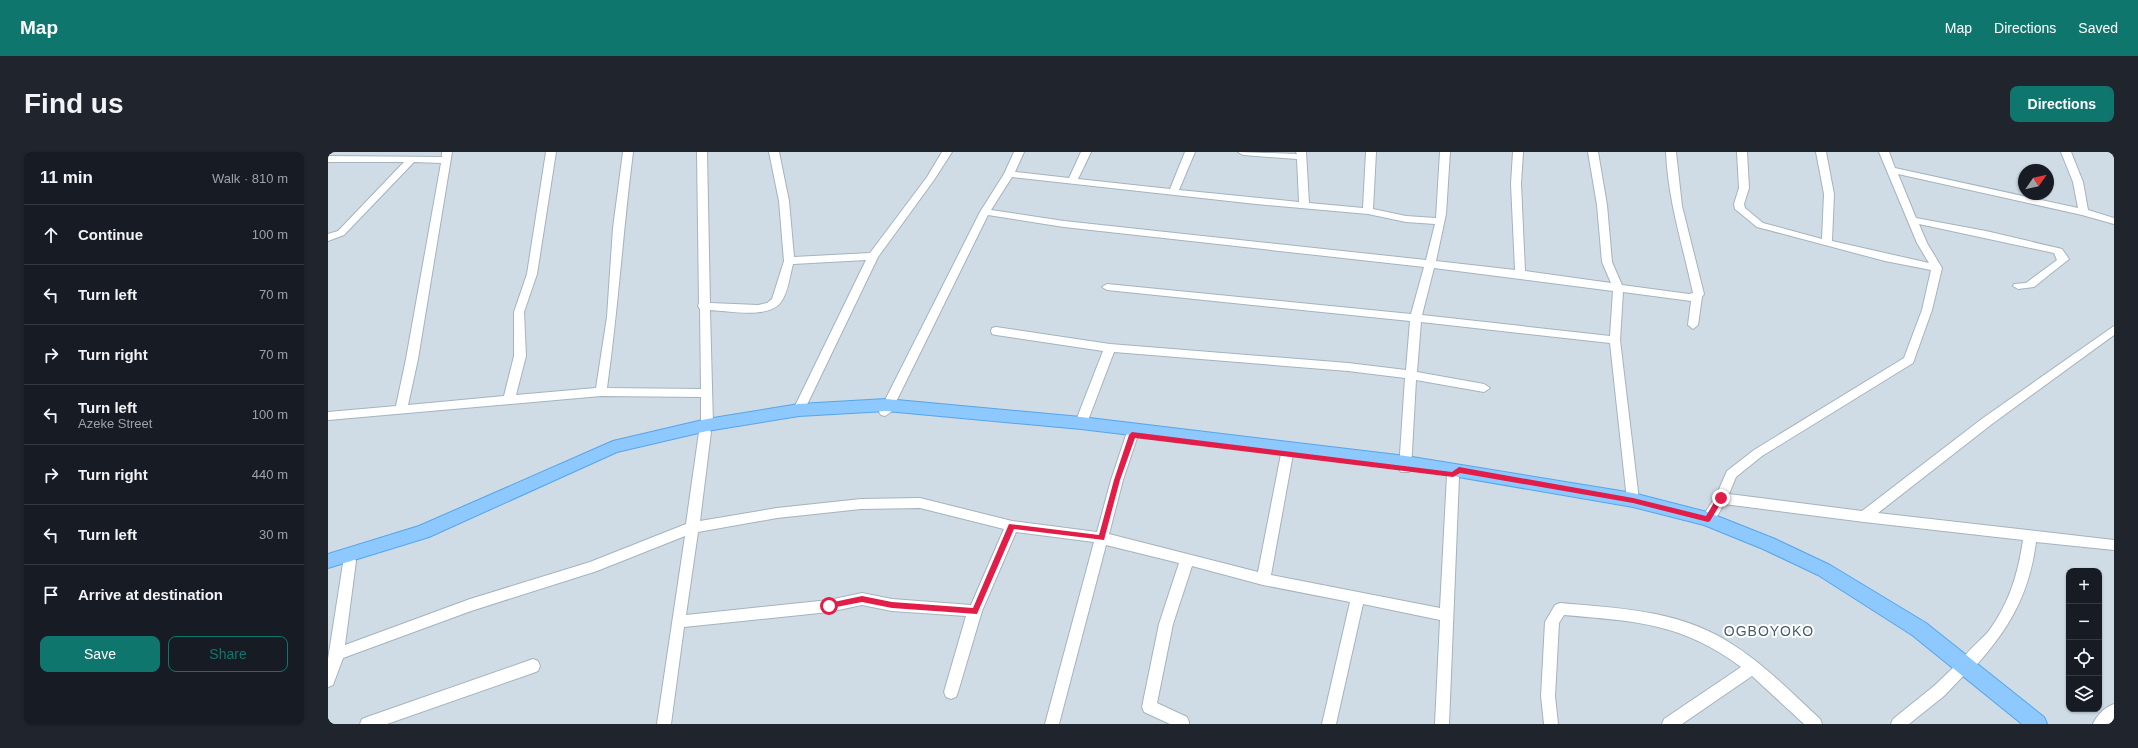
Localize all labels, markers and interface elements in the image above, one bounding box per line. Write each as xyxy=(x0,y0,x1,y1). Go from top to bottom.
text: Map xyxy=(20,17,58,38)
text: Map xyxy=(1945,20,1972,36)
text: Directions xyxy=(1994,20,2056,36)
text: Saved xyxy=(2078,20,2118,36)
button: Directions xyxy=(2010,86,2114,122)
text: Find us xyxy=(24,88,124,119)
north arrow xyxy=(2018,164,2054,200)
text: 11 min xyxy=(40,168,93,187)
text: Walk · 810 m xyxy=(212,171,288,186)
icon: ahead xyxy=(40,224,62,246)
text: Continue xyxy=(78,226,143,243)
text: 100 m xyxy=(252,227,288,242)
icon: left xyxy=(40,284,62,306)
text: Turn left xyxy=(78,286,137,303)
text: 70 m xyxy=(259,287,288,302)
icon: right xyxy=(40,344,62,366)
text: Turn right xyxy=(78,346,148,363)
text: 70 m xyxy=(259,347,288,362)
text: Turn left xyxy=(78,399,137,416)
icon: left xyxy=(40,404,62,426)
text: 100 m xyxy=(252,407,288,422)
text: Azeke Street xyxy=(78,416,152,431)
icon: right xyxy=(40,464,62,486)
text: Turn right xyxy=(78,466,148,483)
text: 440 m xyxy=(252,467,288,482)
route end xyxy=(1712,489,1730,507)
icon: left xyxy=(40,524,62,546)
text: Turn left xyxy=(78,526,137,543)
text: 30 m xyxy=(259,527,288,542)
map controls xyxy=(2066,568,2102,712)
button: + xyxy=(2066,568,2102,604)
icon: arrive xyxy=(40,584,62,606)
text: Arrive at destination xyxy=(78,586,223,603)
route start xyxy=(820,597,838,615)
button: − xyxy=(2066,604,2102,640)
district label: OGBOYOKO xyxy=(1724,623,1814,639)
button: Save xyxy=(40,636,160,672)
button: Share xyxy=(168,636,288,672)
button: locate xyxy=(2066,640,2102,676)
button: layers xyxy=(2066,676,2102,712)

